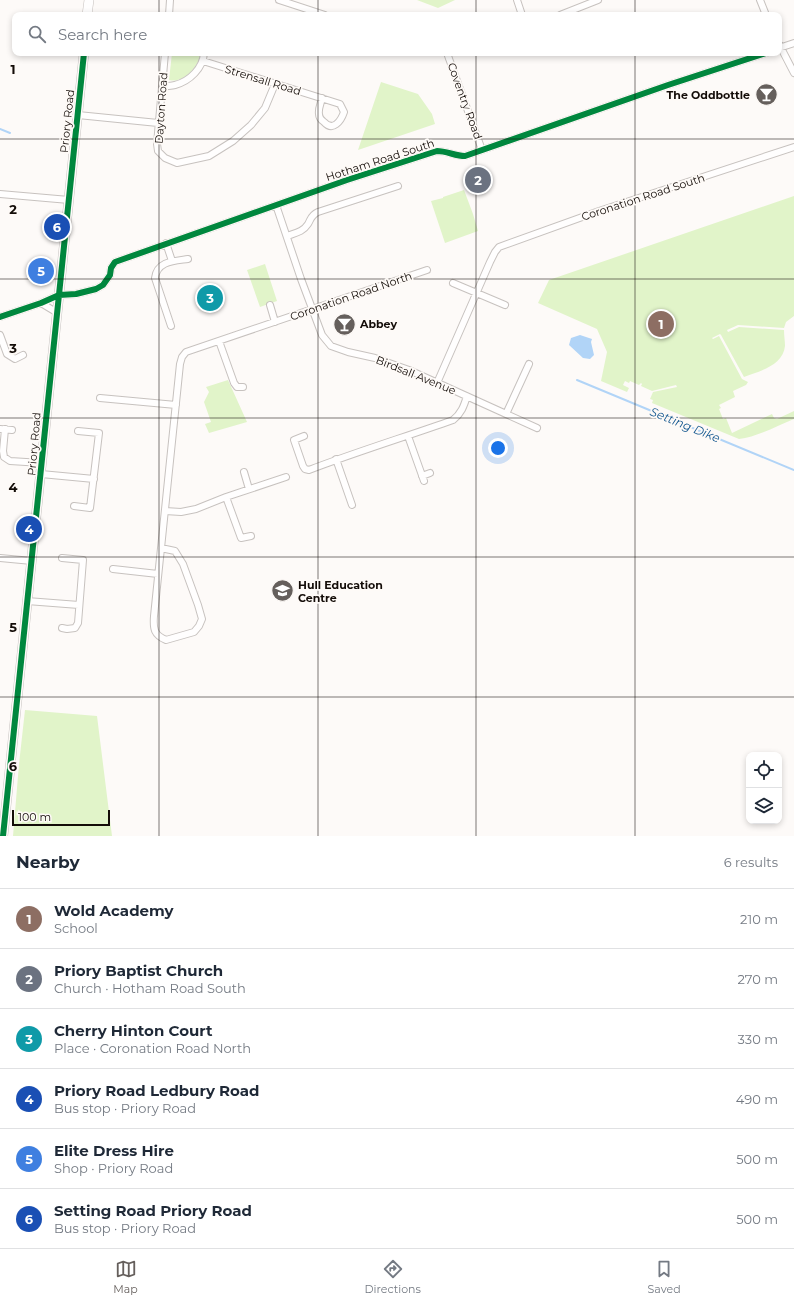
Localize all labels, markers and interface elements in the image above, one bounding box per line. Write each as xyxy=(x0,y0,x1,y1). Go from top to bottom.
search box xyxy=(12,12,782,56)
icon: search xyxy=(26,23,48,45)
text: Search here xyxy=(58,25,147,44)
text: 1 xyxy=(10,61,16,77)
street label: Coventry Road xyxy=(445,61,485,141)
street label: Strensall Road xyxy=(223,62,303,98)
street label: Dayton Road xyxy=(152,72,170,144)
bar icon: The Oddbottle xyxy=(753,82,779,108)
place label: The Oddbottle xyxy=(667,88,750,102)
street label: Priory Road xyxy=(57,89,77,153)
street label: Hotham Road South xyxy=(324,136,436,184)
pin: 2 xyxy=(465,165,491,195)
street label: Coronation Road South xyxy=(580,170,706,224)
text: 2 xyxy=(9,201,17,217)
pin: 6 xyxy=(44,212,70,242)
pin: 5 xyxy=(28,256,54,286)
street label: Coronation Road North xyxy=(288,269,414,323)
pin: 3 xyxy=(197,283,223,313)
pin: 1 xyxy=(648,309,674,339)
bar icon: Abbey xyxy=(332,311,358,337)
place label: Abbey xyxy=(359,317,398,331)
text: 3 xyxy=(8,340,17,356)
street label: Birdsall Avenue xyxy=(374,353,458,398)
water label: Setting Dike xyxy=(648,404,722,445)
street label: Priory Road xyxy=(24,412,44,476)
your location xyxy=(488,438,508,458)
text: 4 xyxy=(9,479,18,495)
pin: 4 xyxy=(16,514,42,544)
school or university icon: Hull Education Centre xyxy=(269,578,295,604)
place label: Hull Education Centre xyxy=(298,578,383,605)
text: 5 xyxy=(9,619,17,635)
map controls xyxy=(746,752,782,824)
button: locate xyxy=(746,752,782,788)
text: 6 xyxy=(9,758,18,774)
button: layers xyxy=(746,788,782,824)
scale bar xyxy=(12,808,110,827)
text: 100 m xyxy=(18,810,51,824)
text: Nearby xyxy=(16,852,80,872)
text: 6 results xyxy=(724,854,778,870)
text: Wold Academy xyxy=(54,901,174,920)
text: 1 xyxy=(26,911,32,927)
text: 210 m xyxy=(740,911,778,927)
text: School xyxy=(54,920,98,936)
text: Priory Baptist Church xyxy=(54,961,223,980)
text: 2 xyxy=(25,971,33,987)
text: 270 m xyxy=(737,971,778,987)
text: Church · Hotham Road South xyxy=(54,980,246,996)
text: Cherry Hinton Court xyxy=(54,1021,212,1040)
text: 3 xyxy=(25,1031,33,1047)
text: 330 m xyxy=(738,1031,778,1047)
text: Place · Coronation Road North xyxy=(54,1040,251,1056)
text: Priory Road Ledbury Road xyxy=(54,1081,260,1100)
text: 4 xyxy=(25,1091,33,1107)
text: 490 m xyxy=(736,1091,778,1107)
text: Bus stop · Priory Road xyxy=(54,1100,196,1116)
text: Elite Dress Hire xyxy=(54,1141,174,1160)
text: 5 xyxy=(25,1151,33,1167)
text: 500 m xyxy=(736,1151,778,1167)
text: Shop · Priory Road xyxy=(54,1160,173,1176)
text: Setting Road Priory Road xyxy=(54,1201,252,1220)
text: 6 xyxy=(25,1211,33,1227)
text: 500 m xyxy=(736,1211,778,1227)
text: Bus stop · Priory Road xyxy=(54,1220,196,1236)
tab: Map xyxy=(113,1258,138,1296)
tab: Directions xyxy=(365,1258,421,1296)
tab: Saved xyxy=(648,1258,681,1296)

